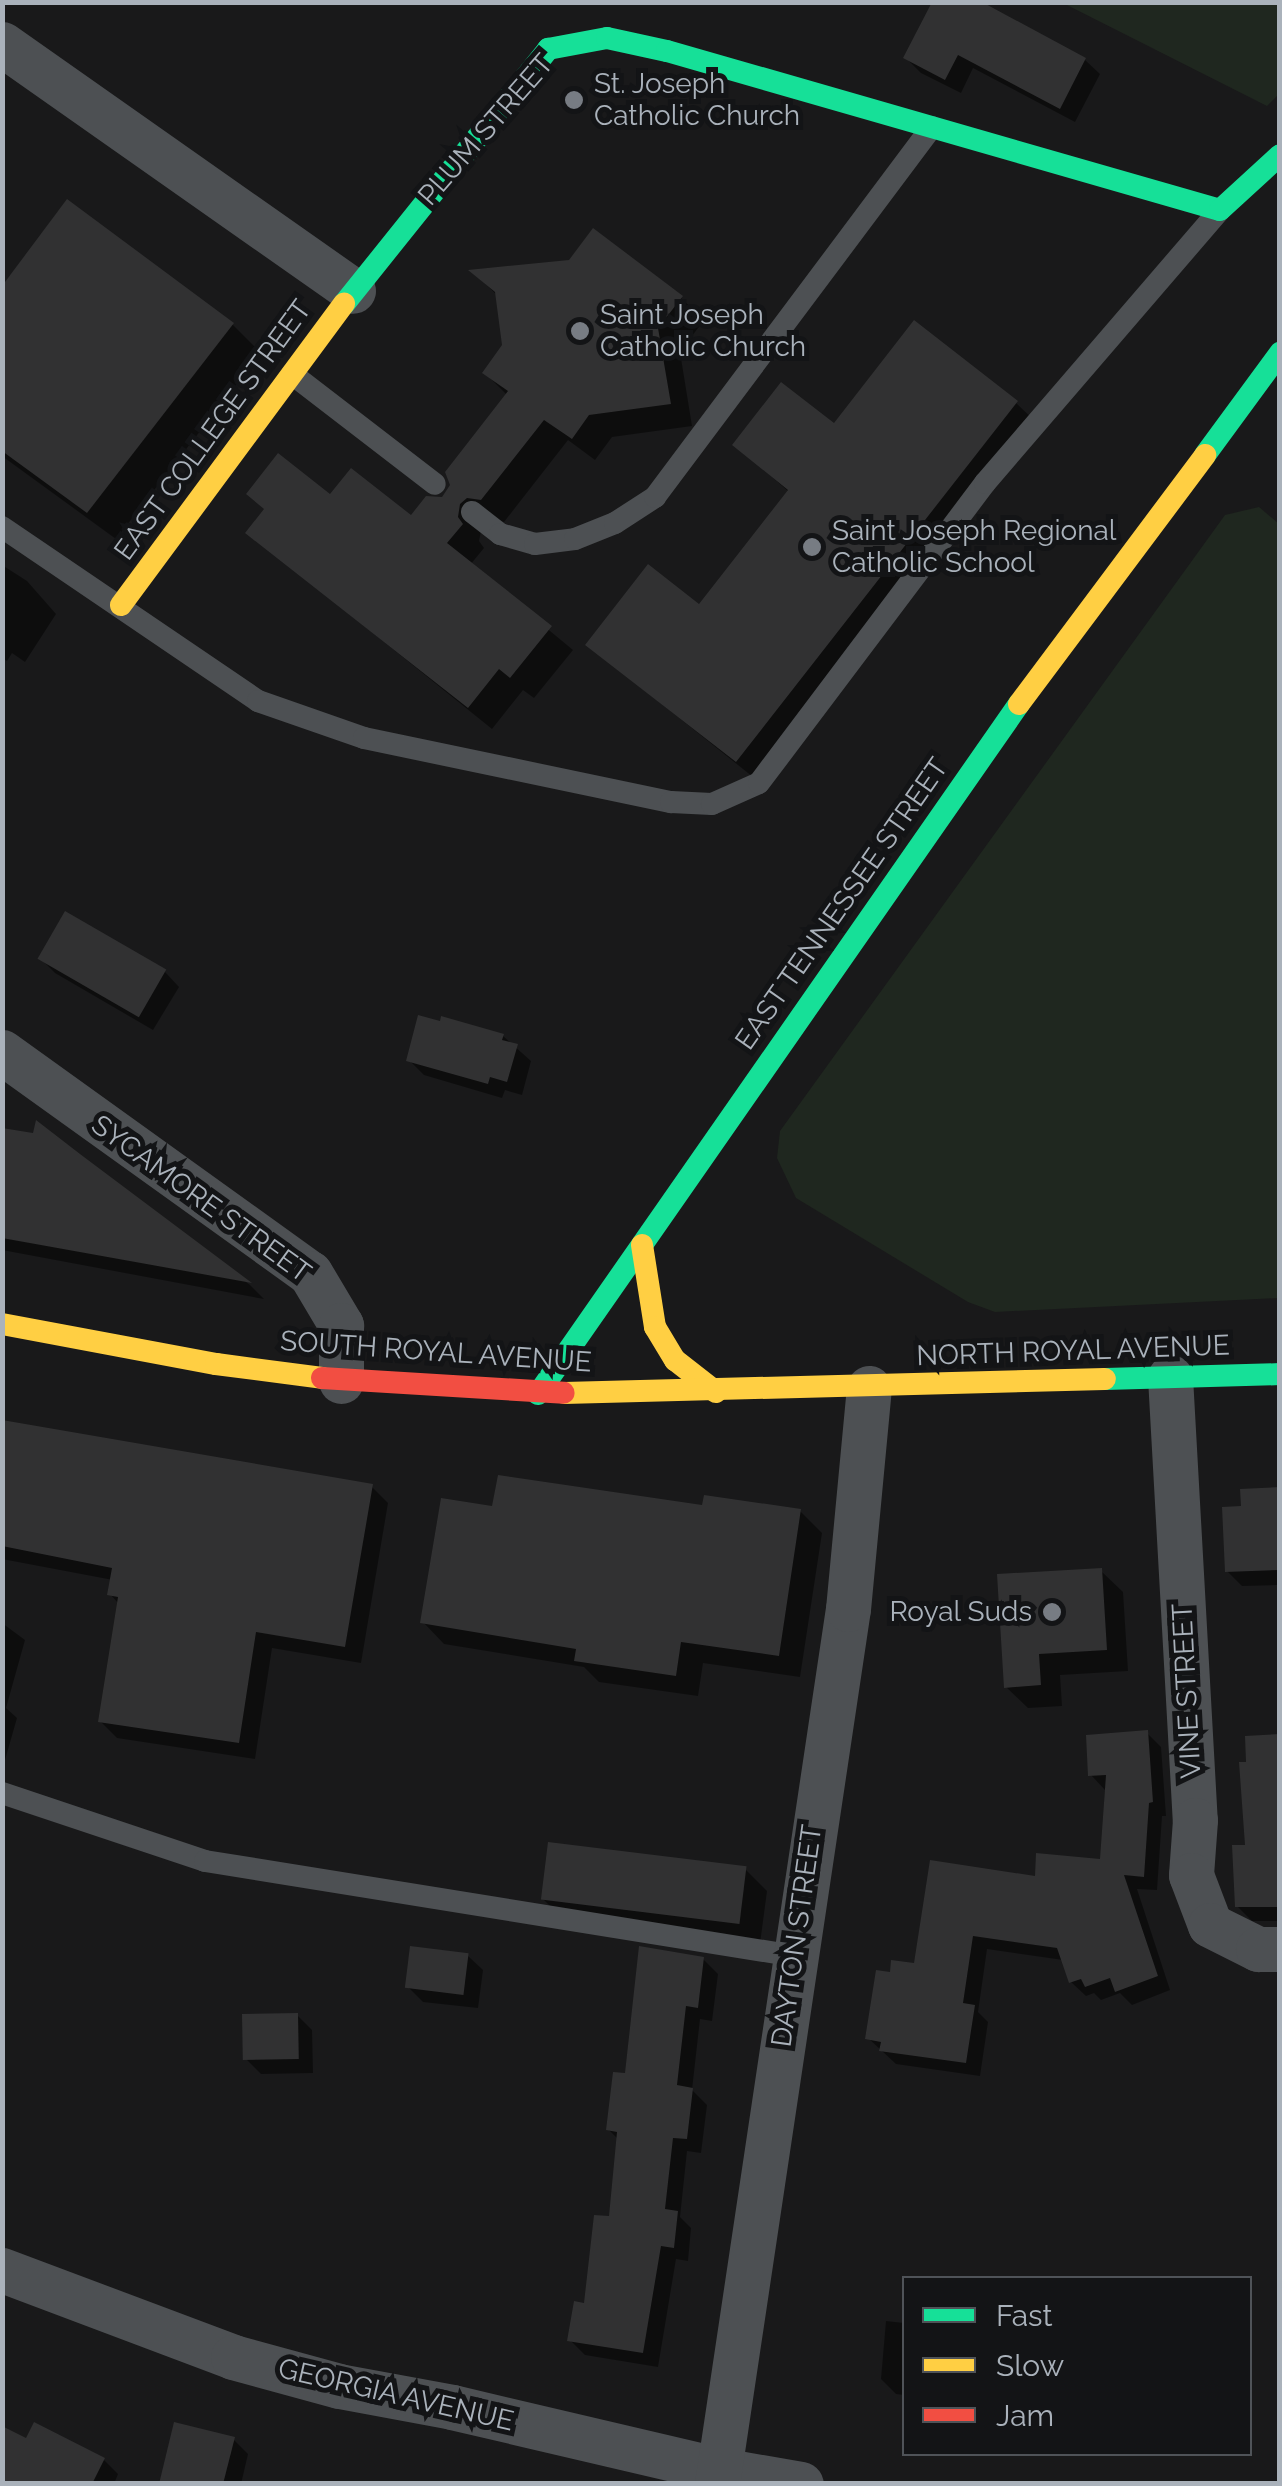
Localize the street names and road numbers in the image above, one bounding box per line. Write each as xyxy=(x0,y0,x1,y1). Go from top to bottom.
street label: PLUM STREET xyxy=(411,48,561,212)
street label: EAST COLLEGE STREET xyxy=(107,293,319,567)
street label: EAST TENNESSEE STREET xyxy=(728,751,956,1057)
street label: SYCAMORE STREET xyxy=(85,1108,317,1290)
street label: SOUTH ROYAL AVENUE xyxy=(278,1324,594,1380)
street label: NORTH ROYAL AVENUE xyxy=(915,1329,1231,1373)
street label: VINE STREET xyxy=(1166,1603,1208,1779)
street label: DAYTON STREET xyxy=(765,1823,829,2049)
street label: GEORGIA AVENUE xyxy=(274,2351,518,2439)

